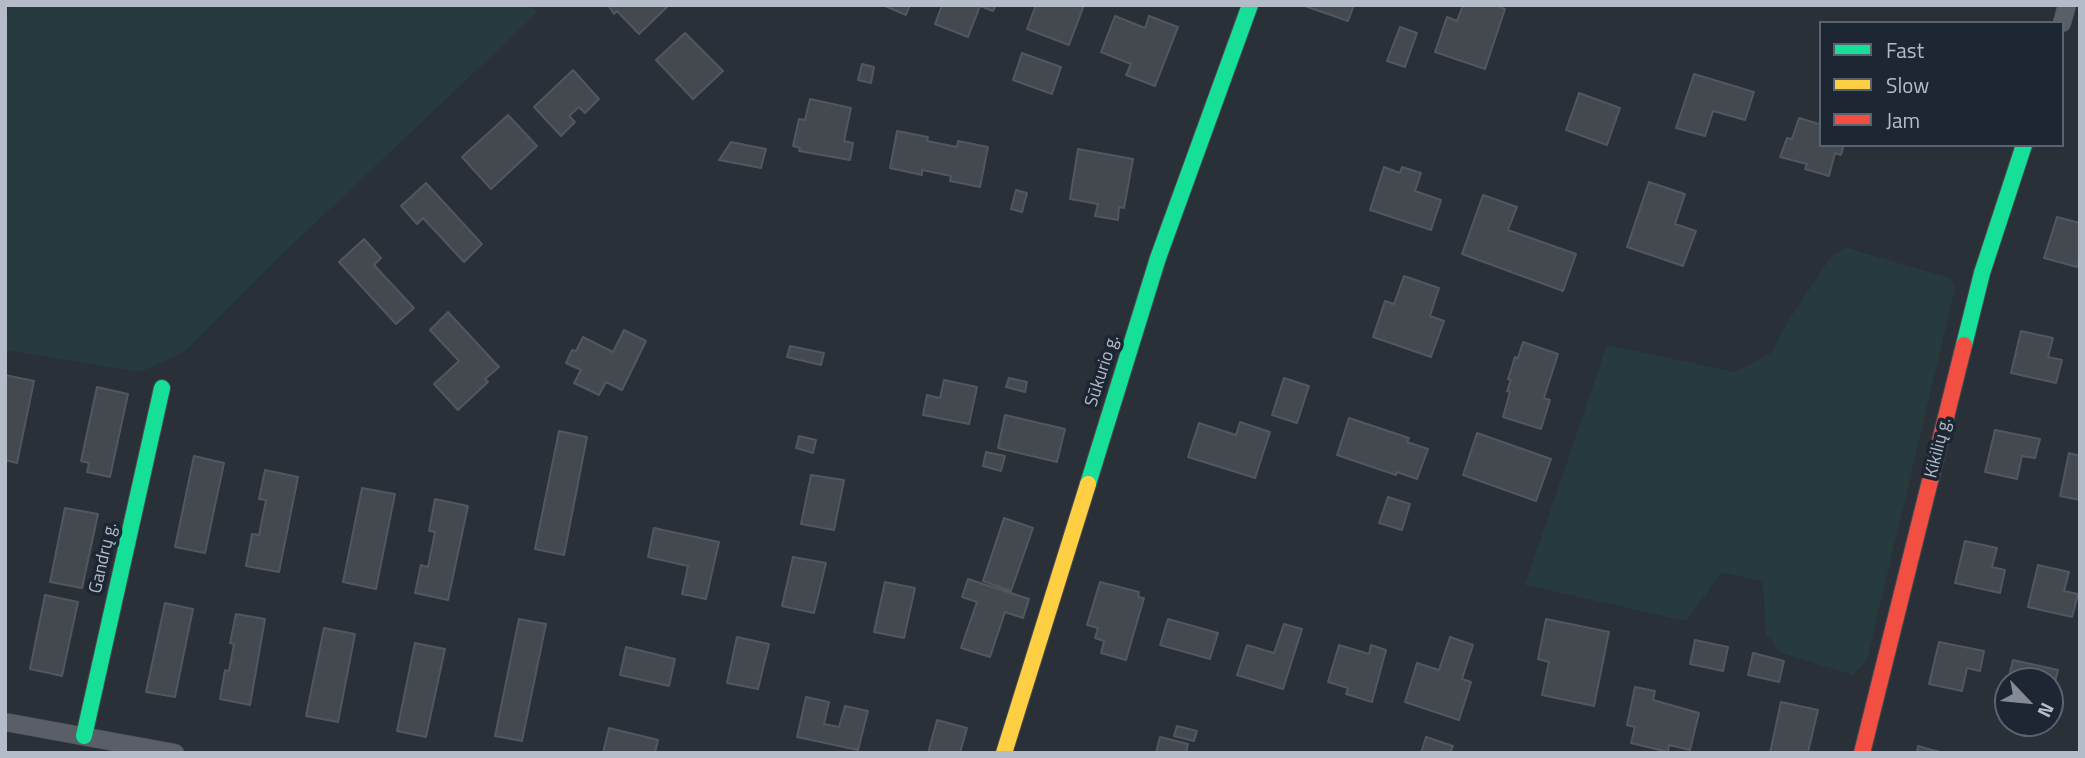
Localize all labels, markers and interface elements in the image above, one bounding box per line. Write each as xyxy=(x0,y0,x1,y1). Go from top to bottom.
legend xyxy=(1819,21,2064,147)
text: Fast xyxy=(1886,34,1924,66)
text: Slow xyxy=(1886,69,1929,101)
text: Jam xyxy=(1886,104,1920,136)
street label: Sūkurio g. xyxy=(1081,332,1125,410)
street label: Kikilių g. xyxy=(1921,416,1957,480)
street label: Gandrų g. xyxy=(85,520,123,596)
north arrow xyxy=(1994,667,2064,737)
text: N xyxy=(2031,698,2062,723)

